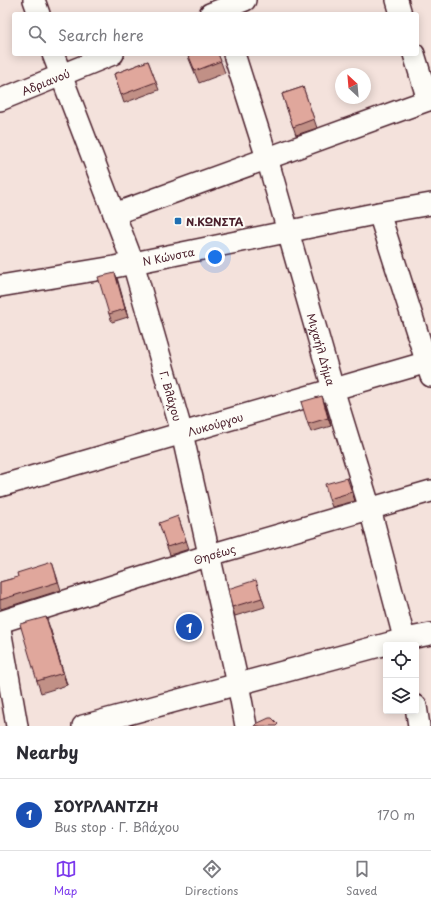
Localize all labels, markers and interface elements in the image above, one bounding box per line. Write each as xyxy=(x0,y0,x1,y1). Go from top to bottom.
search box xyxy=(12,12,419,56)
icon: search xyxy=(26,23,48,45)
text: Search here xyxy=(58,23,144,46)
street label: Αδριανού xyxy=(19,64,72,99)
north arrow xyxy=(335,68,371,104)
place label: Ν.ΚΩΝΣΤΑ xyxy=(186,213,244,230)
marker: Ν.ΚΩΝΣΤΑ xyxy=(173,216,183,226)
street label: Ν Κώνστα xyxy=(141,242,196,270)
your location xyxy=(205,247,225,267)
street label: Μιχαήλ Δήμα xyxy=(303,311,340,388)
street label: Γ. Βλάχου xyxy=(156,369,187,423)
street label: Λυκούργου xyxy=(185,407,245,440)
street label: Θησέως xyxy=(191,539,238,568)
pin: 1 xyxy=(176,612,202,642)
map controls xyxy=(383,642,419,714)
button: locate xyxy=(383,642,419,678)
button: layers xyxy=(383,678,419,714)
text: Nearby xyxy=(16,739,78,765)
text: ΣΟΥΡΛΑΝΤΖΗ xyxy=(54,794,159,817)
text: 1 xyxy=(26,805,32,824)
text: 170 m xyxy=(377,805,415,824)
text: Bus stop · Γ. Βλάχου xyxy=(54,817,179,836)
tab: Map xyxy=(54,858,77,899)
tab: Directions xyxy=(185,858,238,899)
tab: Saved xyxy=(346,858,377,899)

